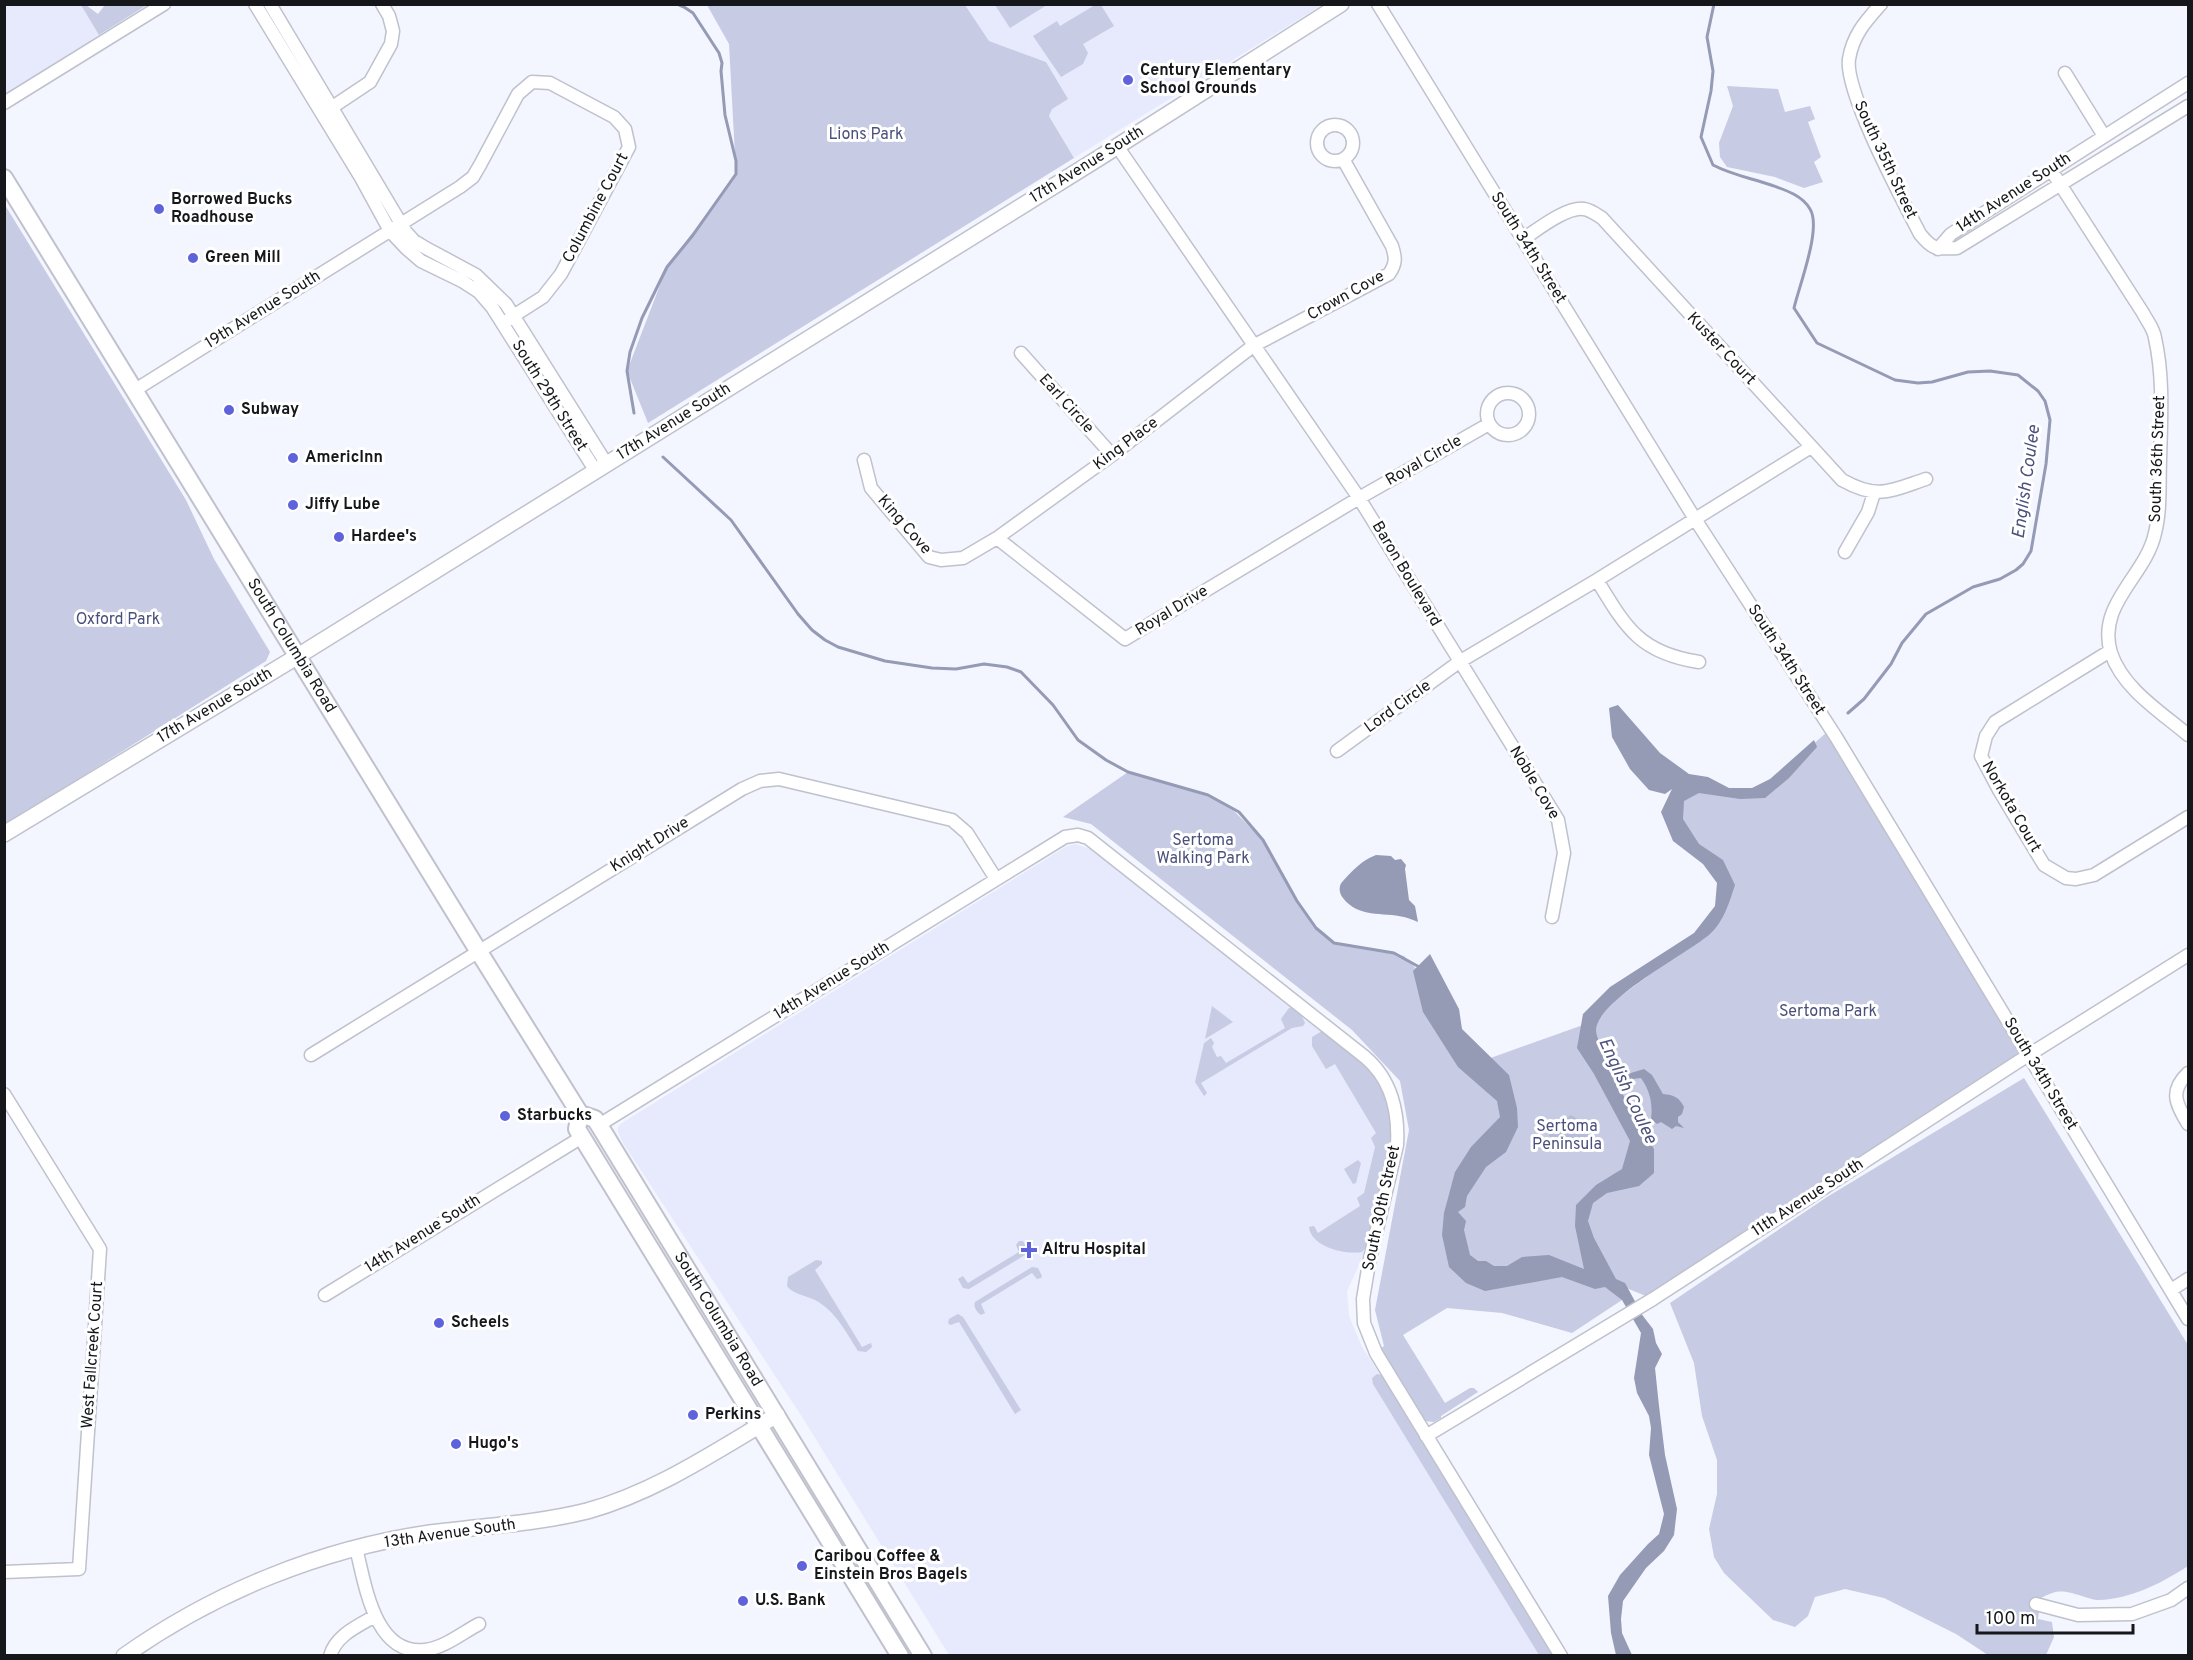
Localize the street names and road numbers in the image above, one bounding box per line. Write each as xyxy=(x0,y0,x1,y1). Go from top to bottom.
street label: South 35th Street xyxy=(1849,98,1921,222)
street label: 17th Avenue South xyxy=(1026,122,1148,208)
street label: 14th Avenue South xyxy=(1953,148,2075,238)
street label: Columbine Court xyxy=(559,149,633,267)
street label: South 34th Street xyxy=(1486,188,1570,308)
street label: 19th Avenue South xyxy=(201,266,325,354)
street label: Crown Cove xyxy=(1304,267,1388,325)
street label: Kuster Court xyxy=(1682,308,1760,390)
street label: South 29th Street xyxy=(507,337,591,455)
street label: Earl Circle xyxy=(1034,370,1098,438)
street label: 17th Avenue South xyxy=(613,379,735,465)
street label: South 36th Street xyxy=(2146,395,2170,523)
street label: King Place xyxy=(1090,413,1162,475)
street label: Royal Circle xyxy=(1382,431,1466,491)
street label: King Cove xyxy=(873,491,935,559)
street label: Baron Boulevard xyxy=(1367,518,1445,630)
street label: South Columbia Road xyxy=(242,575,340,717)
street label: Royal Drive xyxy=(1132,581,1212,641)
street label: South 34th Street xyxy=(1743,601,1829,719)
street label: 17th Avenue South xyxy=(154,664,276,748)
street label: Lord Circle xyxy=(1361,676,1435,738)
street label: Noble Cove xyxy=(1504,743,1564,823)
street label: Norkota Court xyxy=(1977,758,2045,856)
street label: Knight Drive xyxy=(607,813,693,877)
street label: 14th Avenue South xyxy=(770,937,894,1025)
street label: South 34th Street xyxy=(1999,1014,2081,1134)
street label: South 30th Street xyxy=(1359,1143,1405,1273)
street label: 11th Avenue South xyxy=(1748,1154,1868,1242)
street label: 14th Avenue South xyxy=(361,1190,485,1278)
street label: South Columbia Road xyxy=(669,1248,766,1391)
street label: West Fallcreek Court xyxy=(78,1281,108,1429)
street label: 13th Avenue South xyxy=(383,1515,517,1553)

